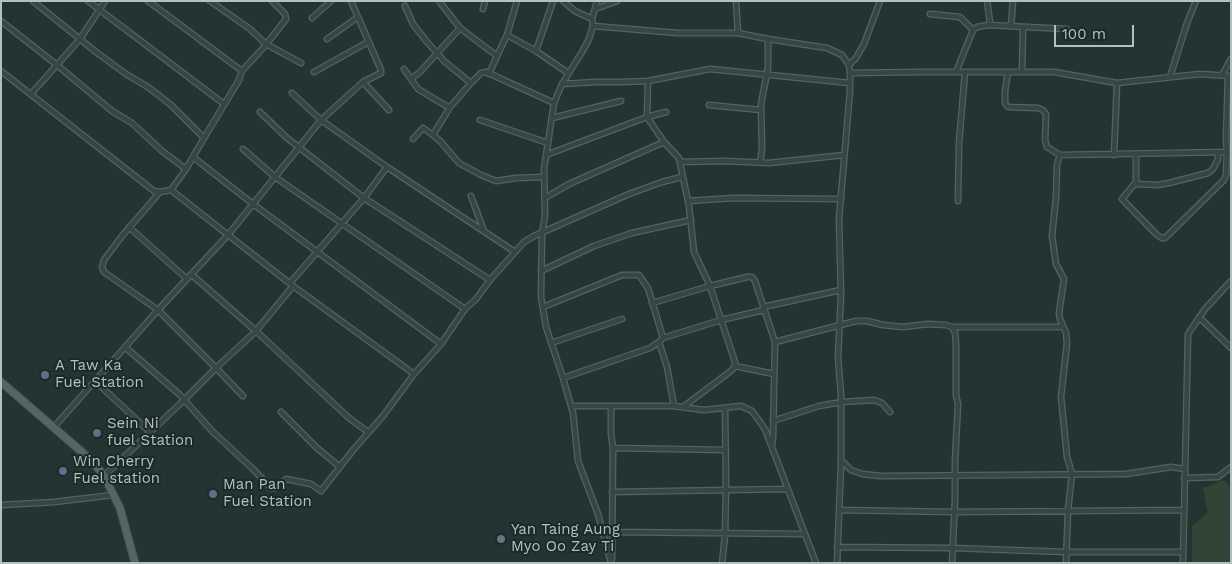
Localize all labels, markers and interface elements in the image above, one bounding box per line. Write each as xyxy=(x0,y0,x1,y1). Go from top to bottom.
scale bar xyxy=(1057,15,1137,47)
text: 100 m xyxy=(1062,25,1106,43)
place label: A Taw Ka Fuel Station xyxy=(55,357,144,392)
marker: A Taw Ka Fuel Station xyxy=(39,369,51,381)
place label: Sein Ni fuel Station xyxy=(107,415,193,450)
marker: Sein Ni fuel Station xyxy=(91,427,103,439)
place label: Win Cherry Fuel station xyxy=(73,453,160,488)
marker: Win Cherry Fuel station xyxy=(57,465,69,477)
place label: Man Pan Fuel Station xyxy=(223,476,312,511)
marker: Man Pan Fuel Station xyxy=(207,488,219,500)
place label: Yan Taing Aung Myo Oo Zay Ti xyxy=(511,521,620,556)
marker: Yan Taing Aung Myo Oo Zay Ti xyxy=(495,533,507,545)

